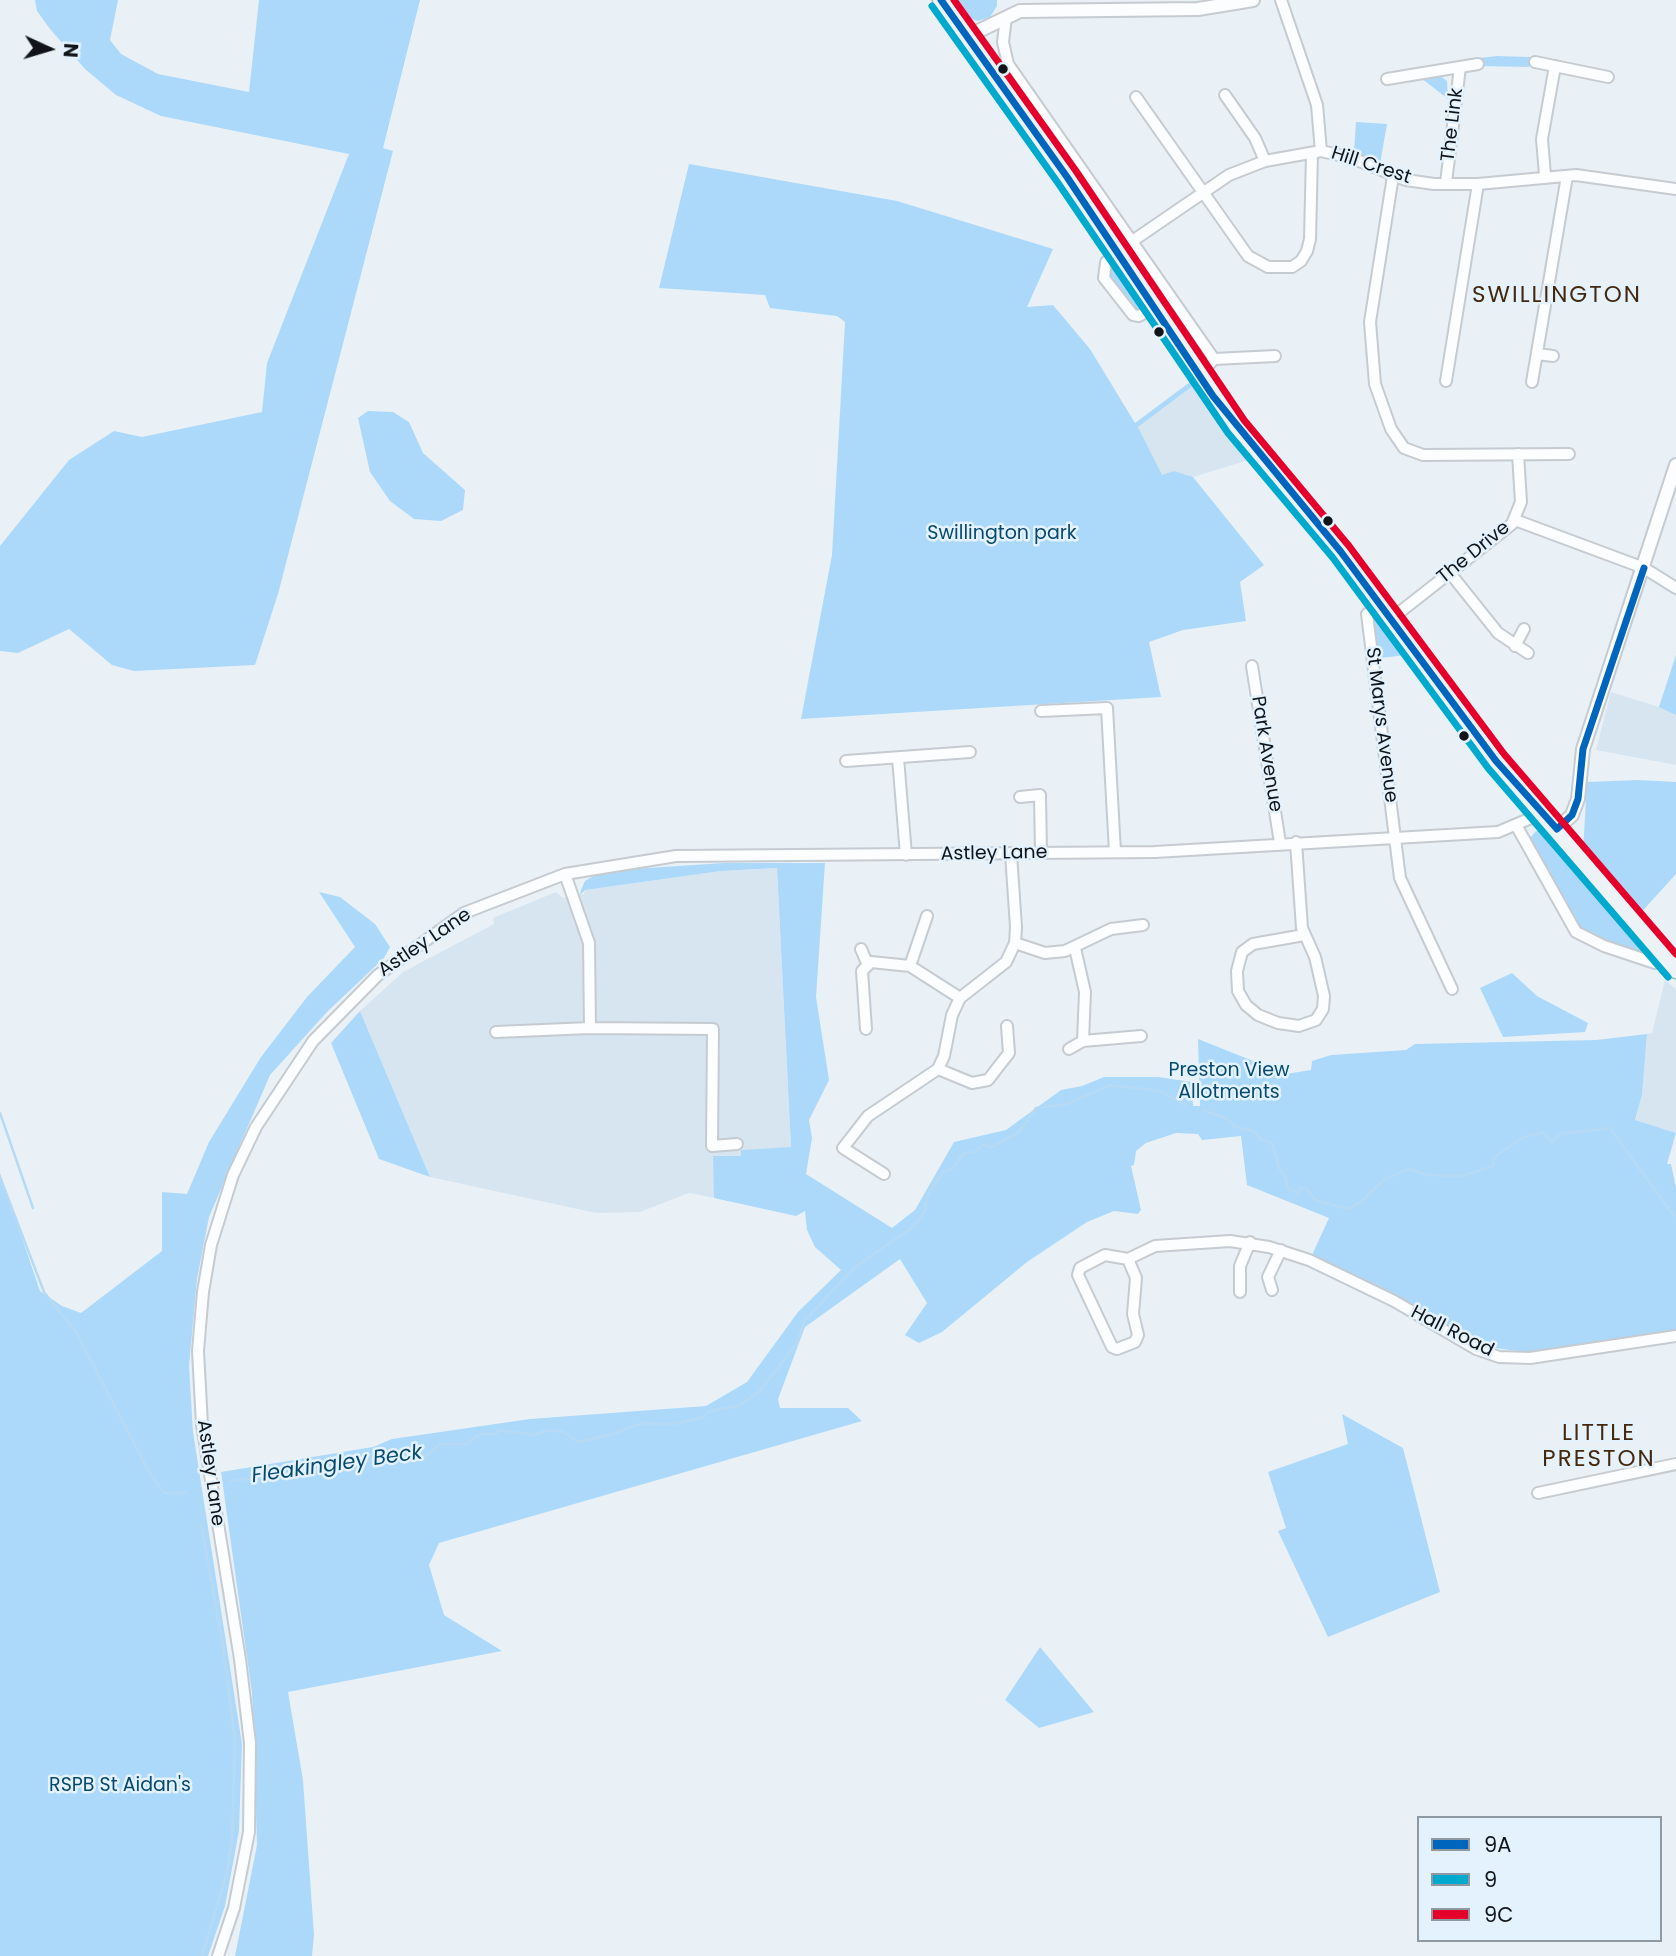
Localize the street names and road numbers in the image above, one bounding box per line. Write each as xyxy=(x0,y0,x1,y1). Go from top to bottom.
street label: The Link xyxy=(1437,87,1469,163)
street label: Hill Crest xyxy=(1328,142,1414,190)
street label: The Drive xyxy=(1433,517,1515,589)
street label: St Marys Avenue xyxy=(1360,646,1402,804)
street label: Park Avenue xyxy=(1246,694,1286,814)
street label: Astley Lane xyxy=(940,842,1048,866)
street label: Astley Lane xyxy=(374,904,476,982)
street label: Hall Road xyxy=(1407,1301,1497,1363)
street label: Astley Lane xyxy=(191,1419,229,1527)

